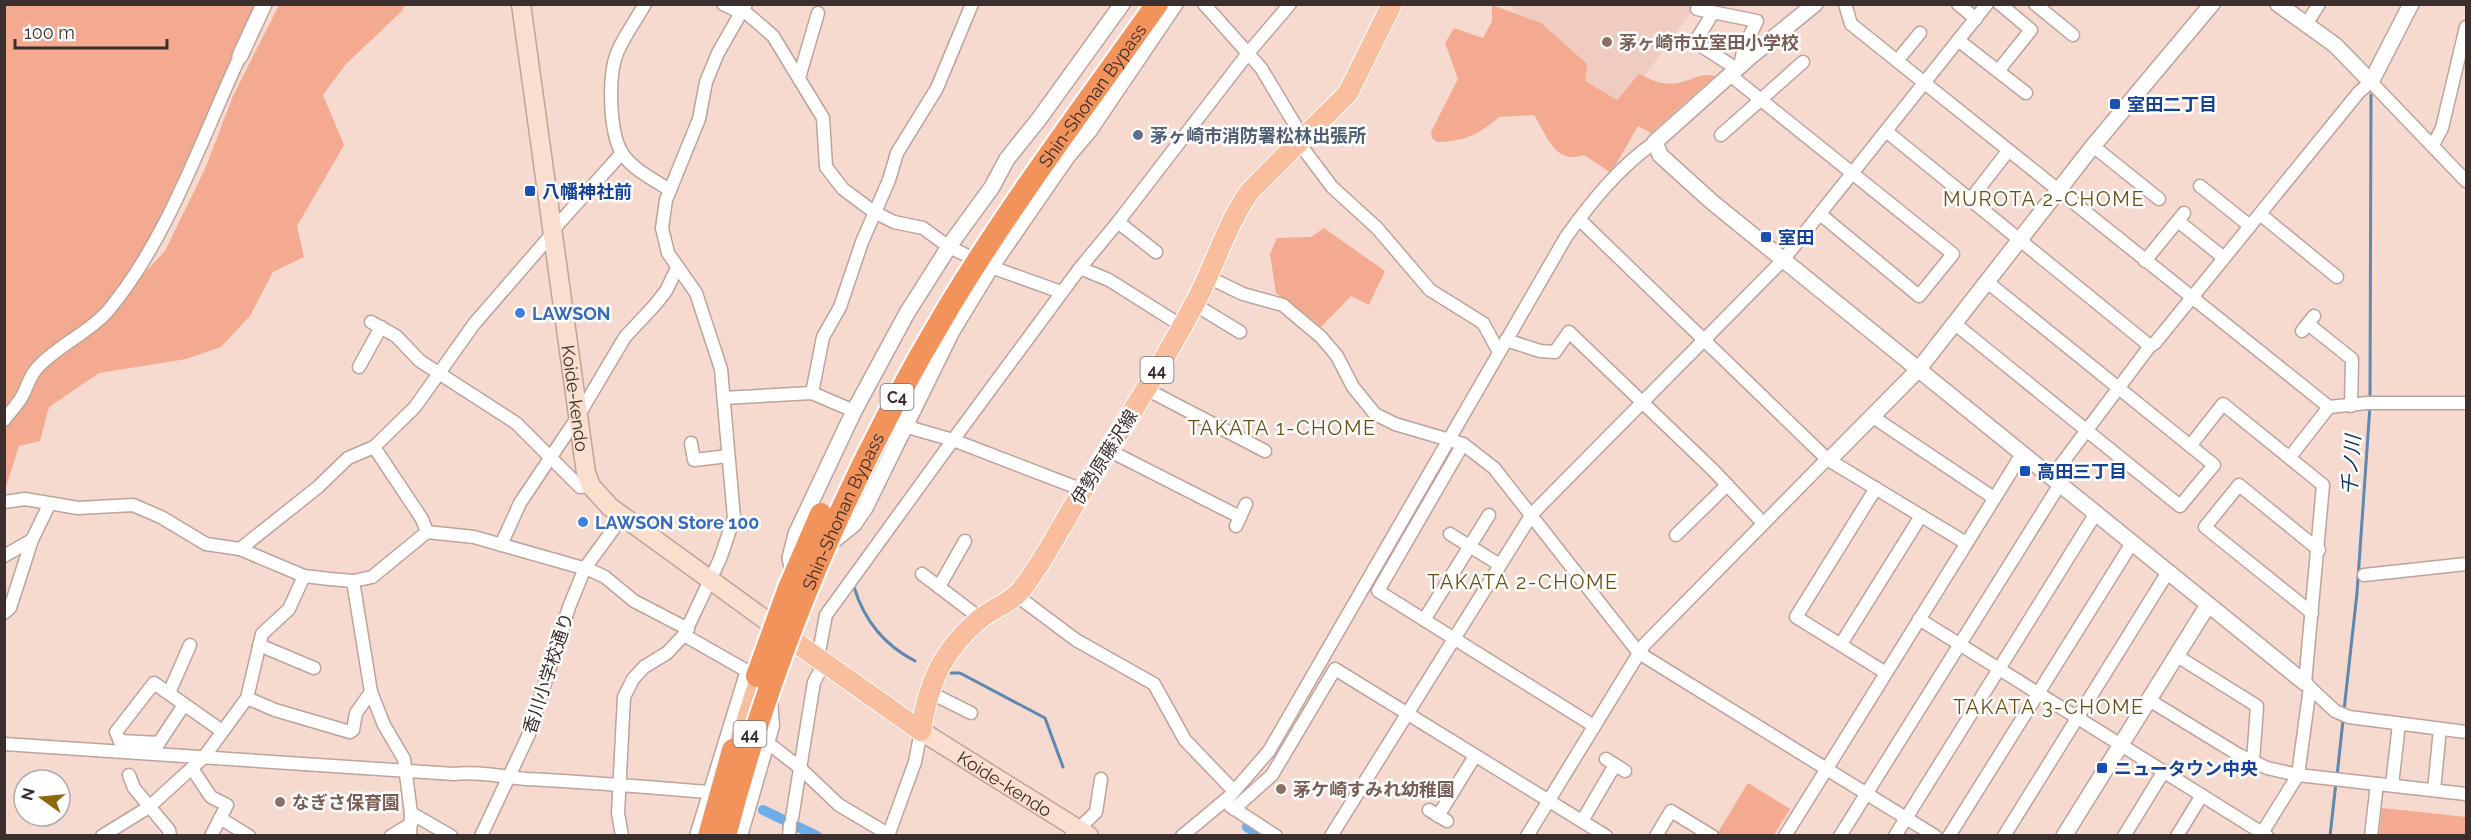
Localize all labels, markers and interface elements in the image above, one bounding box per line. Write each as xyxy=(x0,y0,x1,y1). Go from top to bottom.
scale bar xyxy=(15,12,166,50)
street label: Shin-Shonan Bypass xyxy=(1034,19,1150,171)
text: 100 m xyxy=(24,22,75,43)
place label: 茅ヶ崎市立室田小学校 xyxy=(1619,32,1799,53)
marker: 茅ヶ崎市立室田小学校 xyxy=(1600,35,1614,49)
place label: 室田二丁目 xyxy=(2127,94,2217,115)
marker: 室田二丁目 xyxy=(2108,97,2122,111)
place label: 茅ヶ崎市消防署松林出張所 xyxy=(1150,125,1366,146)
marker: 茅ヶ崎市消防署松林出張所 xyxy=(1131,128,1145,142)
place label: 八幡神社前 xyxy=(542,181,632,202)
marker: 八幡神社前 xyxy=(523,184,537,198)
district label: MUROTA 2-CHOME xyxy=(1943,187,2145,211)
place label: 室田 xyxy=(1778,227,1814,248)
marker: 室田 xyxy=(1759,230,1773,244)
place label: LAWSON xyxy=(532,303,611,324)
marker: LAWSON xyxy=(513,306,527,320)
street label: Koide-kendo xyxy=(558,344,593,453)
road number: 44 xyxy=(1140,357,1174,383)
road number: C4 xyxy=(880,384,914,410)
street label: 伊勢原藤沢線 xyxy=(1066,406,1142,508)
district label: TAKATA 1-CHOME xyxy=(1187,416,1377,440)
street label: Shin-Shonan Bypass xyxy=(797,429,888,593)
water label: 千ノ川 xyxy=(2337,432,2365,496)
place label: 高田三丁目 xyxy=(2037,461,2127,482)
marker: 高田三丁目 xyxy=(2018,464,2032,478)
place label: LAWSON Store 100 xyxy=(595,512,759,533)
marker: LAWSON Store 100 xyxy=(576,515,590,529)
district label: TAKATA 2-CHOME xyxy=(1427,570,1619,594)
street label: 香川小学校通り xyxy=(519,610,577,736)
district label: TAKATA 3-CHOME xyxy=(1953,695,2145,719)
road number: 44 xyxy=(734,721,766,747)
street label: Koide-kendo xyxy=(954,746,1056,821)
place label: ニュータウン中央 xyxy=(2114,758,2258,779)
marker: ニュータウン中央 xyxy=(2095,761,2109,775)
north arrow xyxy=(12,768,72,828)
place label: 茅ケ崎すみれ幼稚園 xyxy=(1293,779,1455,800)
marker: 茅ケ崎すみれ幼稚園 xyxy=(1274,782,1288,796)
text: N xyxy=(17,786,39,803)
place label: なぎさ保育園 xyxy=(292,792,400,813)
marker: なぎさ保育園 xyxy=(273,795,287,809)

